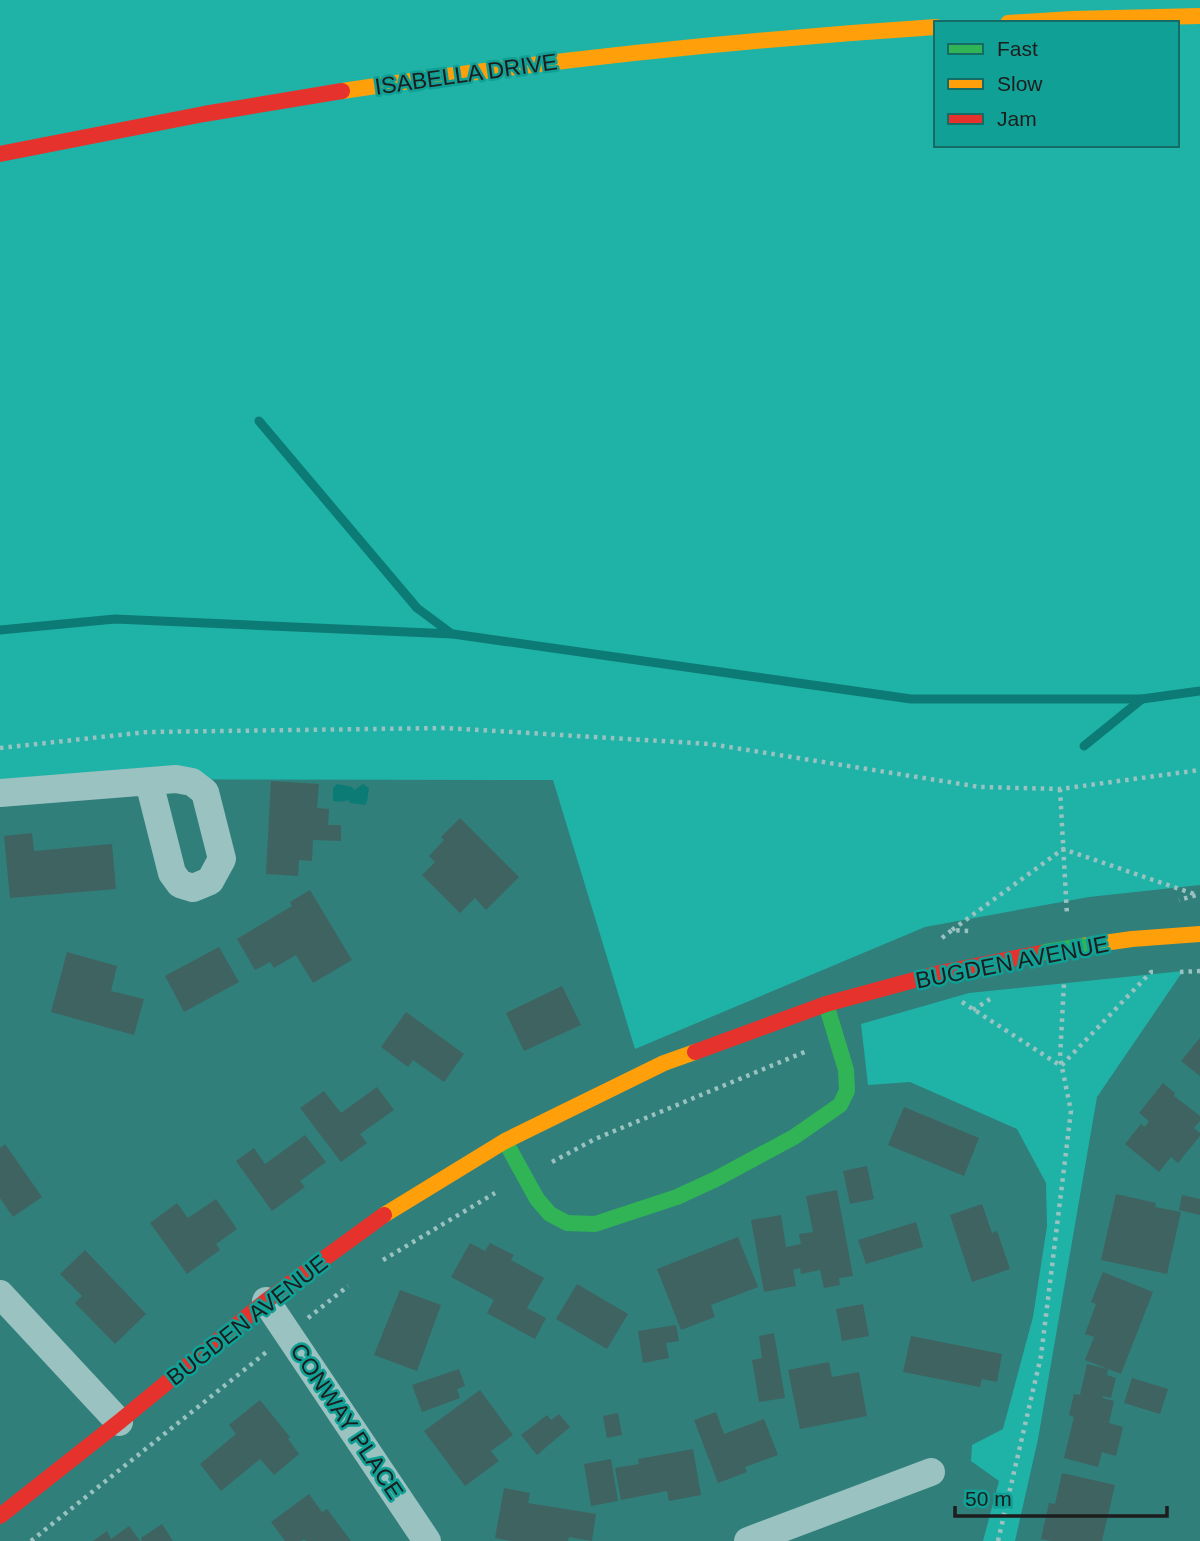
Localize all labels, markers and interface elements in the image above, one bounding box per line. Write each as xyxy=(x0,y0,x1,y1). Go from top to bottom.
legend xyxy=(934,21,1179,147)
text: Fast xyxy=(997,37,1038,60)
street label: ISABELLA DRIVE xyxy=(373,48,559,100)
text: Slow xyxy=(997,72,1043,95)
text: Jam xyxy=(997,107,1037,130)
street label: BUGDEN AVENUE xyxy=(913,931,1111,993)
street label: BUGDEN AVENUE xyxy=(162,1249,332,1391)
street label: CONWAY PLACE xyxy=(285,1338,409,1504)
scale bar xyxy=(955,1474,1167,1518)
text: 50 m xyxy=(965,1487,1012,1510)

